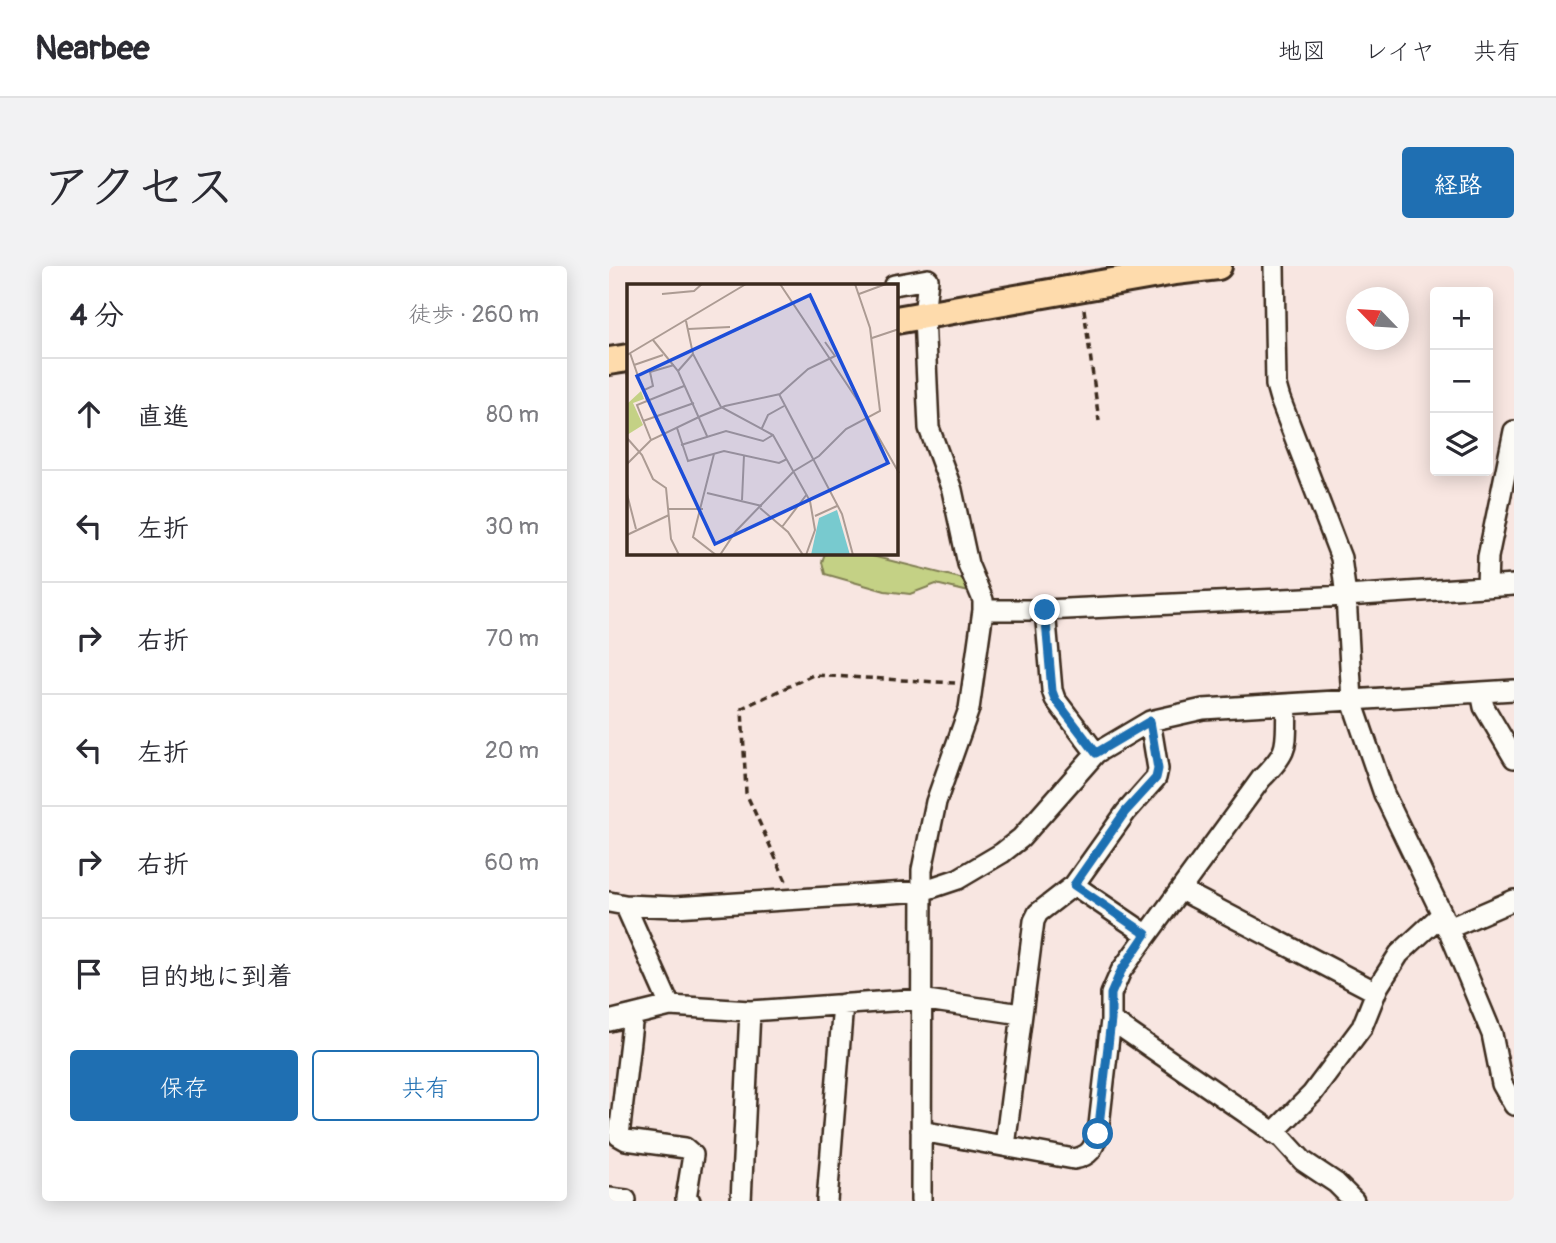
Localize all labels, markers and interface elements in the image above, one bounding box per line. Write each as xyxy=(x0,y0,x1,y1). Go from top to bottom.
text: Nearbee xyxy=(35,28,149,69)
text: 地図 xyxy=(1278,37,1326,66)
text: レイヤ xyxy=(1364,37,1435,66)
text: 共有 xyxy=(1473,37,1521,66)
button: 経路 xyxy=(1402,147,1514,218)
text: アクセス xyxy=(42,157,235,218)
inset map xyxy=(627,284,898,555)
north arrow xyxy=(1346,287,1409,350)
map controls xyxy=(1430,287,1493,476)
button: + xyxy=(1430,287,1493,350)
text: 4 分 xyxy=(70,297,124,334)
text: 徒歩 · 260 m xyxy=(408,300,539,329)
button: − xyxy=(1430,350,1493,413)
icon: ahead xyxy=(70,395,108,433)
text: 80 m xyxy=(486,400,539,429)
text: 直進 xyxy=(137,401,189,433)
button: layers xyxy=(1430,413,1493,476)
icon: left xyxy=(70,507,108,545)
text: 30 m xyxy=(485,512,539,541)
text: 左折 xyxy=(137,513,189,545)
route end xyxy=(1029,594,1060,625)
icon: right xyxy=(70,619,108,657)
text: 70 m xyxy=(486,624,539,653)
text: 右折 xyxy=(137,625,189,657)
icon: left xyxy=(70,731,108,769)
text: 20 m xyxy=(485,736,539,765)
text: 左折 xyxy=(137,737,189,769)
icon: right xyxy=(70,843,108,881)
text: 60 m xyxy=(484,848,539,877)
text: 右折 xyxy=(137,849,189,881)
icon: arrive xyxy=(70,955,108,993)
text: 目的地に到着 xyxy=(137,961,293,993)
button: 保存 xyxy=(70,1050,298,1121)
button: 共有 xyxy=(312,1050,539,1121)
route start xyxy=(1082,1118,1113,1149)

